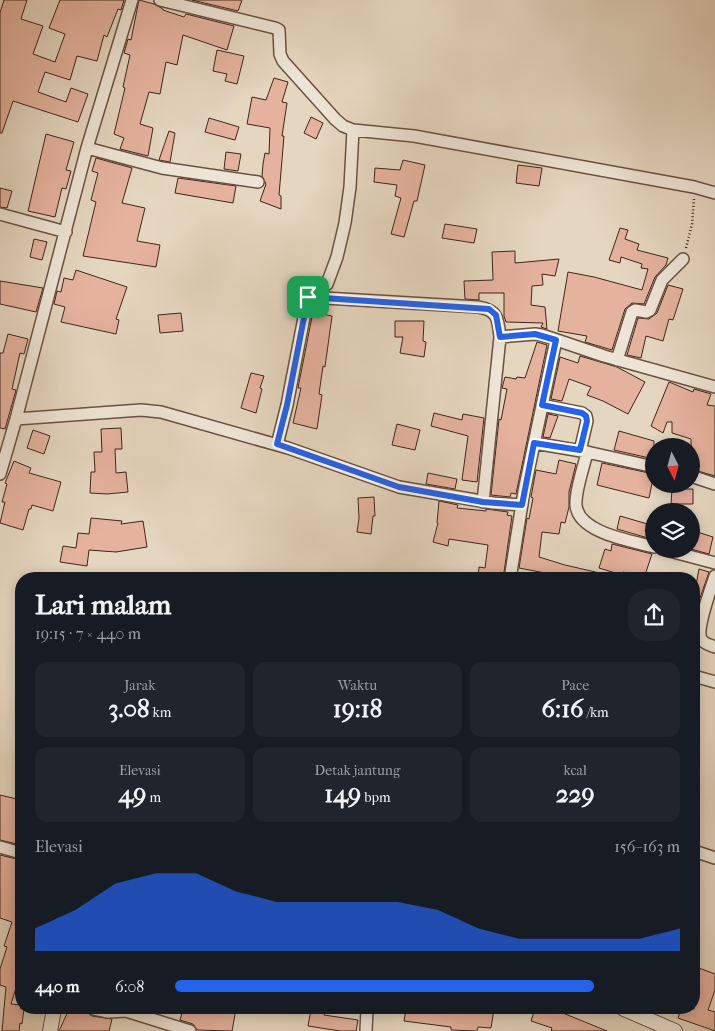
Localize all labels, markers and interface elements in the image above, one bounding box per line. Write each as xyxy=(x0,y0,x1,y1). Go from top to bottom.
pin xyxy=(287,276,329,318)
icon: arrive xyxy=(294,283,322,311)
north arrow xyxy=(645,438,700,492)
map controls xyxy=(645,438,700,558)
button: layers xyxy=(645,503,700,558)
text: Lari malam xyxy=(35,588,171,621)
button: share xyxy=(628,589,680,641)
text: 19:15 · 7 × 440 m xyxy=(35,624,141,643)
text: Jarak xyxy=(124,677,155,694)
text: Waktu xyxy=(338,677,377,694)
text: Pace xyxy=(561,677,589,694)
text: 3.08 xyxy=(108,694,150,723)
text: 19:18 xyxy=(333,694,382,723)
text: 6:16 xyxy=(542,694,584,723)
text: km xyxy=(150,704,171,721)
text: /km xyxy=(584,704,609,721)
text: Elevasi xyxy=(119,762,161,779)
text: Detak jantung xyxy=(315,762,400,779)
text: kcal xyxy=(563,762,587,779)
text: 49 xyxy=(119,779,146,808)
text: 149 xyxy=(324,779,361,808)
text: 229 xyxy=(556,779,595,808)
text: m xyxy=(146,789,161,806)
text: bpm xyxy=(361,789,391,806)
text: Elevasi xyxy=(35,837,83,856)
text: 156–163 m xyxy=(614,837,680,856)
text: 440 m xyxy=(35,977,80,996)
text: 6:08 xyxy=(115,977,144,996)

